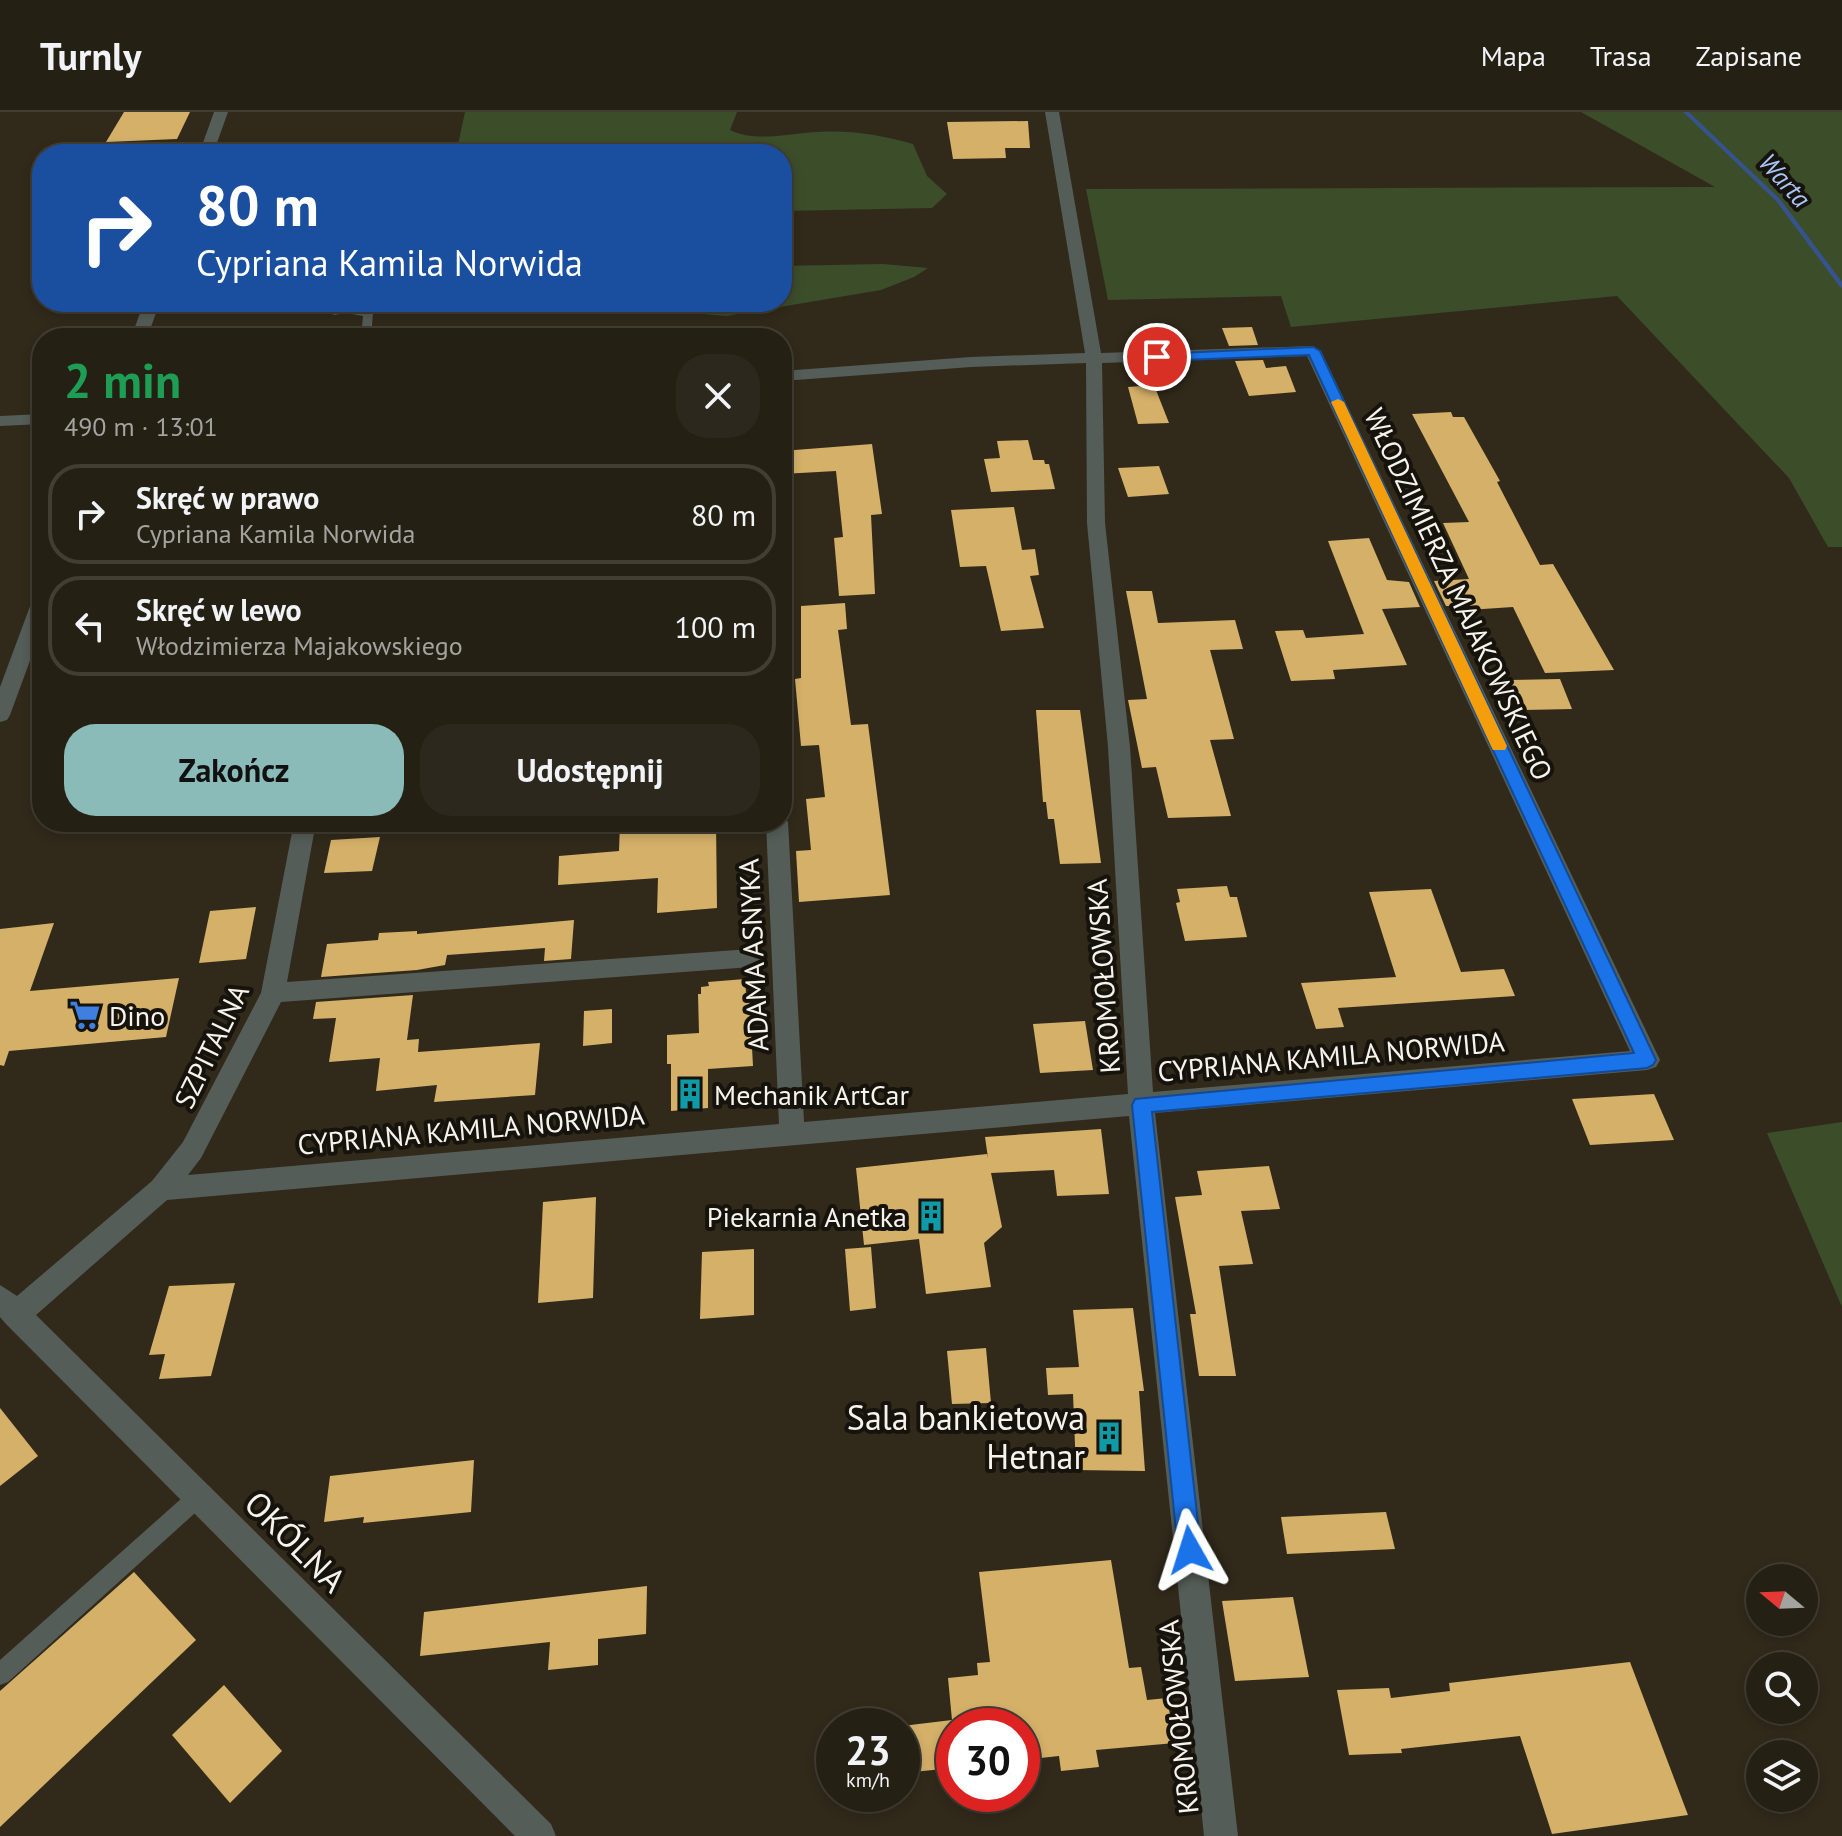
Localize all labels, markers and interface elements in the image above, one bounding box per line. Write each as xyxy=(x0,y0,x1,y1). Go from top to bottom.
text: Turnly xyxy=(40,31,141,80)
text: Mapa xyxy=(1481,37,1546,74)
text: Trasa xyxy=(1590,37,1652,74)
text: Zapisane xyxy=(1696,37,1802,74)
water label: Warta xyxy=(1752,146,1818,214)
text: 80 m xyxy=(196,169,319,241)
icon: right xyxy=(64,176,168,280)
text: Cypriana Kamila Norwida xyxy=(196,239,583,286)
pin xyxy=(1123,323,1191,391)
icon: arrive xyxy=(1135,335,1179,379)
text: 2 min xyxy=(64,349,181,411)
button: close xyxy=(676,354,760,438)
street label: WŁODZIMIERZA MAJAKOWSKIEGO xyxy=(1356,402,1562,786)
text: 490 m · 13:01 xyxy=(64,410,218,443)
text: Skręć w prawo xyxy=(136,478,319,517)
icon: right xyxy=(68,492,112,536)
text: 80 m xyxy=(691,495,756,534)
text: Cypriana Kamila Norwida xyxy=(136,517,415,550)
text: Skręć w lewo xyxy=(136,590,302,629)
icon: left xyxy=(68,604,112,648)
text: 100 m xyxy=(675,607,756,646)
text: Włodzimierza Majakowskiego xyxy=(136,629,463,662)
button: Zakończ xyxy=(64,724,404,816)
button: Udostępnij xyxy=(420,724,760,816)
street label: ADAMA ASNYKA xyxy=(729,857,777,1052)
street label: KROMOŁOWSKA xyxy=(1078,877,1128,1074)
street label: SZPITALNA xyxy=(165,977,257,1114)
place label: Dino xyxy=(109,997,165,1034)
supermarket icon: Dino xyxy=(68,998,102,1032)
street label: CYPRIANA KAMILA NORWIDA xyxy=(1156,1022,1507,1090)
place label: Mechanik ArtCar xyxy=(714,1076,910,1113)
building icon: Mechanik ArtCar xyxy=(673,1077,707,1111)
street label: CYPRIANA KAMILA NORWIDA xyxy=(296,1095,647,1163)
place label: Piekarnia Anetka xyxy=(707,1198,907,1235)
building icon: Piekarnia Anetka xyxy=(914,1199,948,1233)
place label: Sala bankietowa Hetnar xyxy=(847,1395,1085,1478)
building icon: Sala bankietowa Hetnar xyxy=(1092,1420,1126,1454)
street label: OKÓLNA xyxy=(236,1481,356,1601)
position arrow xyxy=(1148,1508,1232,1592)
north arrow xyxy=(1746,1564,1818,1636)
map controls xyxy=(1746,1564,1818,1812)
street label: KROMOŁOWSKA xyxy=(1149,1618,1207,1816)
button: search xyxy=(1746,1652,1818,1724)
speed limit sign: 30 xyxy=(936,1708,1040,1812)
text: 23 xyxy=(845,1724,891,1776)
button: layers xyxy=(1746,1740,1818,1812)
text: km/h xyxy=(846,1767,890,1793)

